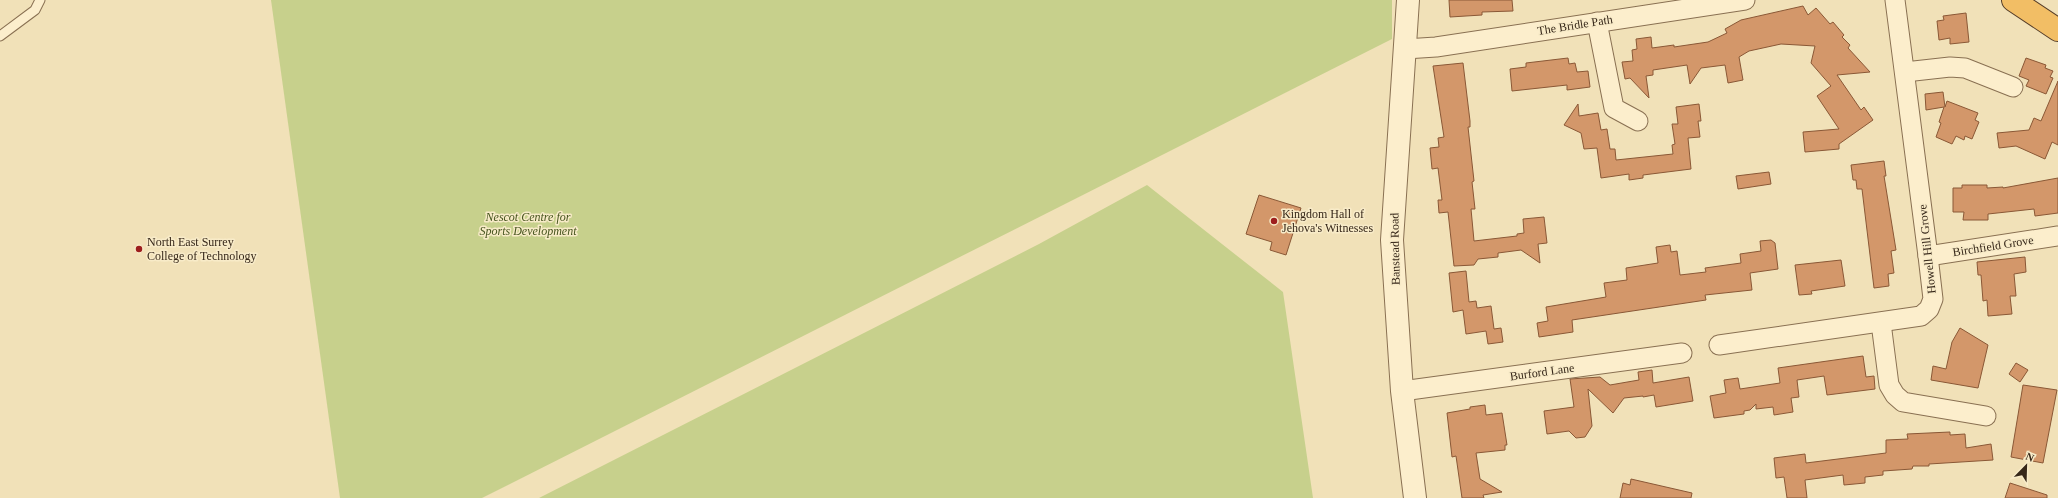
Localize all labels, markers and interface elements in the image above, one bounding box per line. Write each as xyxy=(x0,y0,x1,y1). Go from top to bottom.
street label: The Bridle Path xyxy=(1536,12,1614,38)
street label: Howell Hill Grove xyxy=(1915,204,1939,294)
place label: Kingdom Hall of Jehova's Witnesses xyxy=(1282,207,1373,235)
park label: Nescot Centre for Sports Development xyxy=(480,210,577,238)
street label: Banstead Road xyxy=(1387,213,1403,285)
marker: Kingdom Hall of Jehova's Witnesses xyxy=(1269,216,1279,226)
street label: Birchfield Grove xyxy=(1952,233,2034,259)
place label: North East Surrey College of Technology xyxy=(147,235,257,263)
marker: North East Surrey College of Technology xyxy=(134,244,144,254)
street label: Burford Lane xyxy=(1509,361,1575,383)
north arrow xyxy=(2006,446,2046,486)
text: N xyxy=(2024,450,2036,464)

